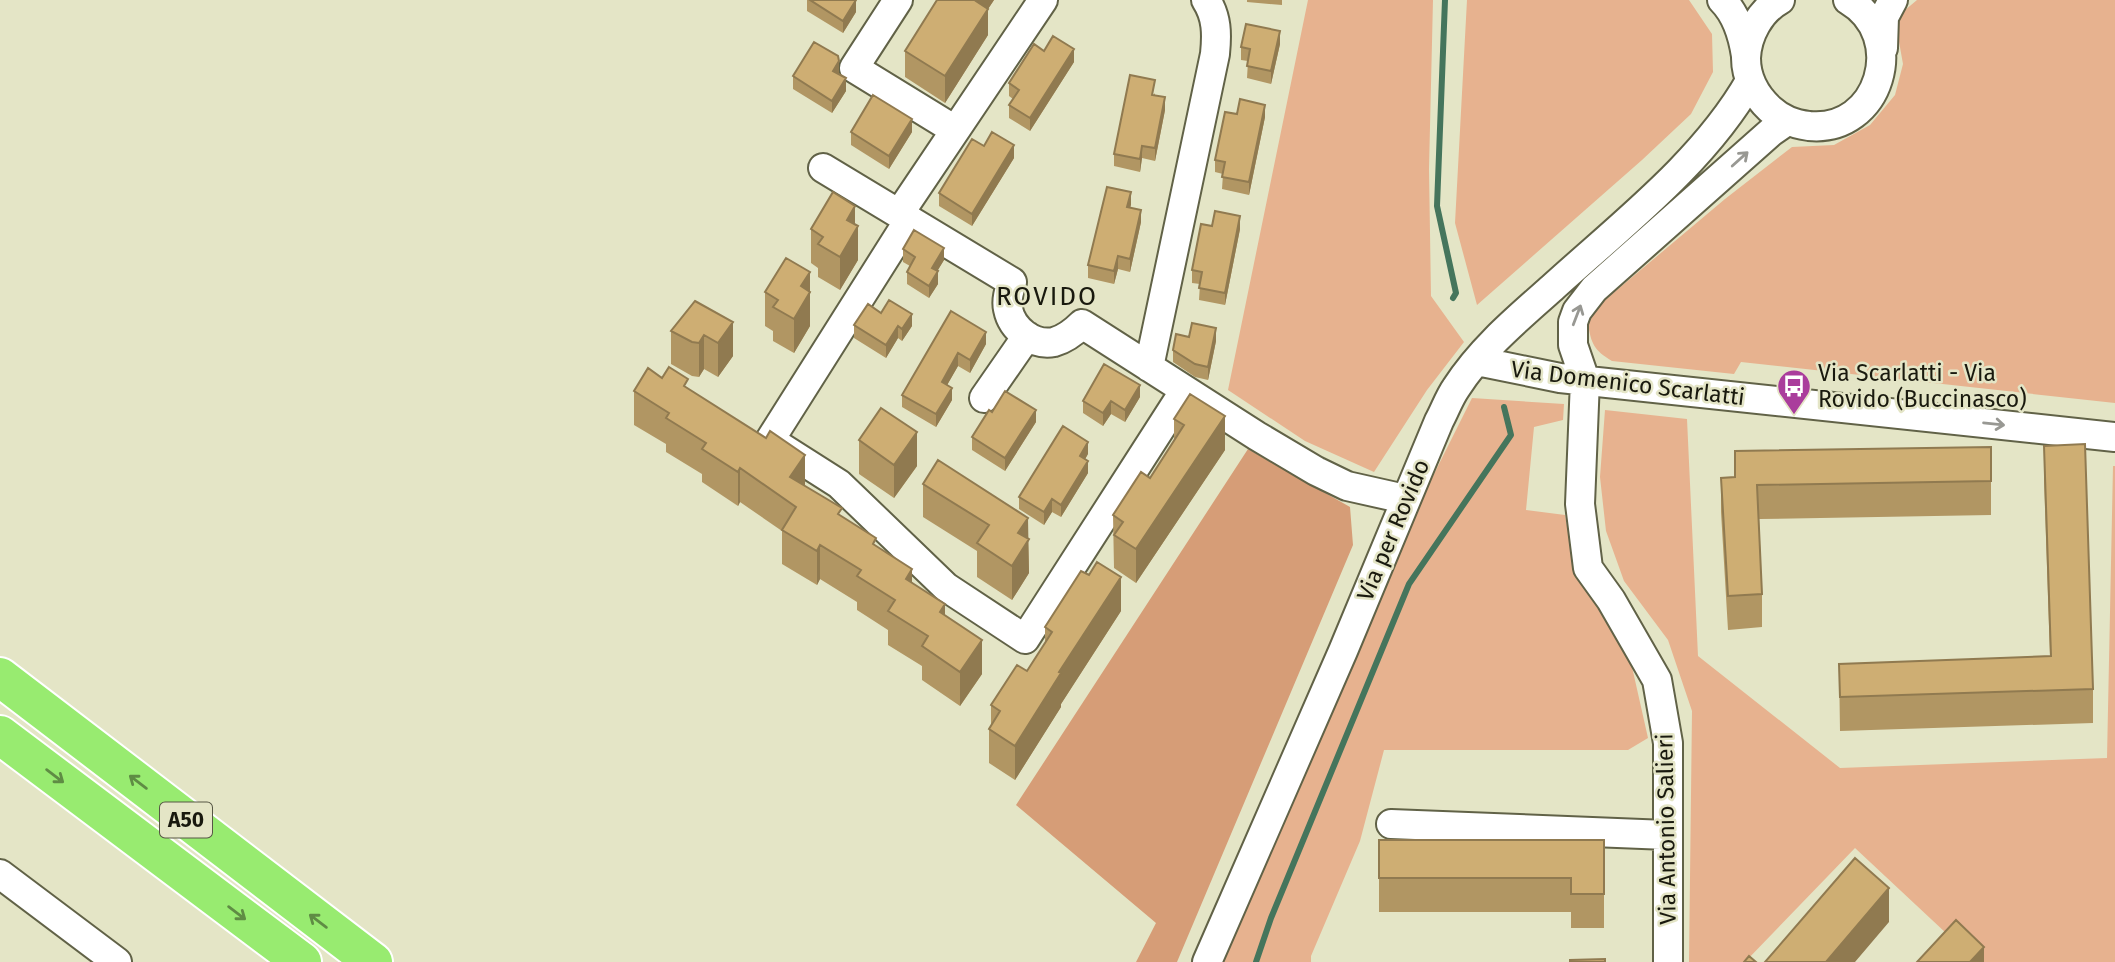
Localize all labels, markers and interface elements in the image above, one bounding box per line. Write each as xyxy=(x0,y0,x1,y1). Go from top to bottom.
one-way arrow xyxy=(1731,151,1749,167)
district label: ROVIDO xyxy=(996,281,1098,312)
one-way arrow xyxy=(1572,305,1585,326)
street label: Via Domenico Scarlatti xyxy=(1510,355,1746,411)
place label: Via Scarlatti - Via Rovido (Buccinasco) xyxy=(1818,359,2027,413)
bus stop icon: Via Scarlatti - Via Rovido (Buccinasco) xyxy=(1775,367,1813,416)
one-way arrow xyxy=(1982,418,2005,431)
street label: Via per Rovido xyxy=(1351,455,1435,605)
street label: Via Antonio Salieri xyxy=(1650,733,1682,925)
one-way arrow xyxy=(45,769,63,784)
one-way arrow xyxy=(129,775,147,790)
road number: A50 xyxy=(160,802,212,838)
one-way arrow xyxy=(227,905,246,920)
one-way arrow xyxy=(310,913,328,928)

